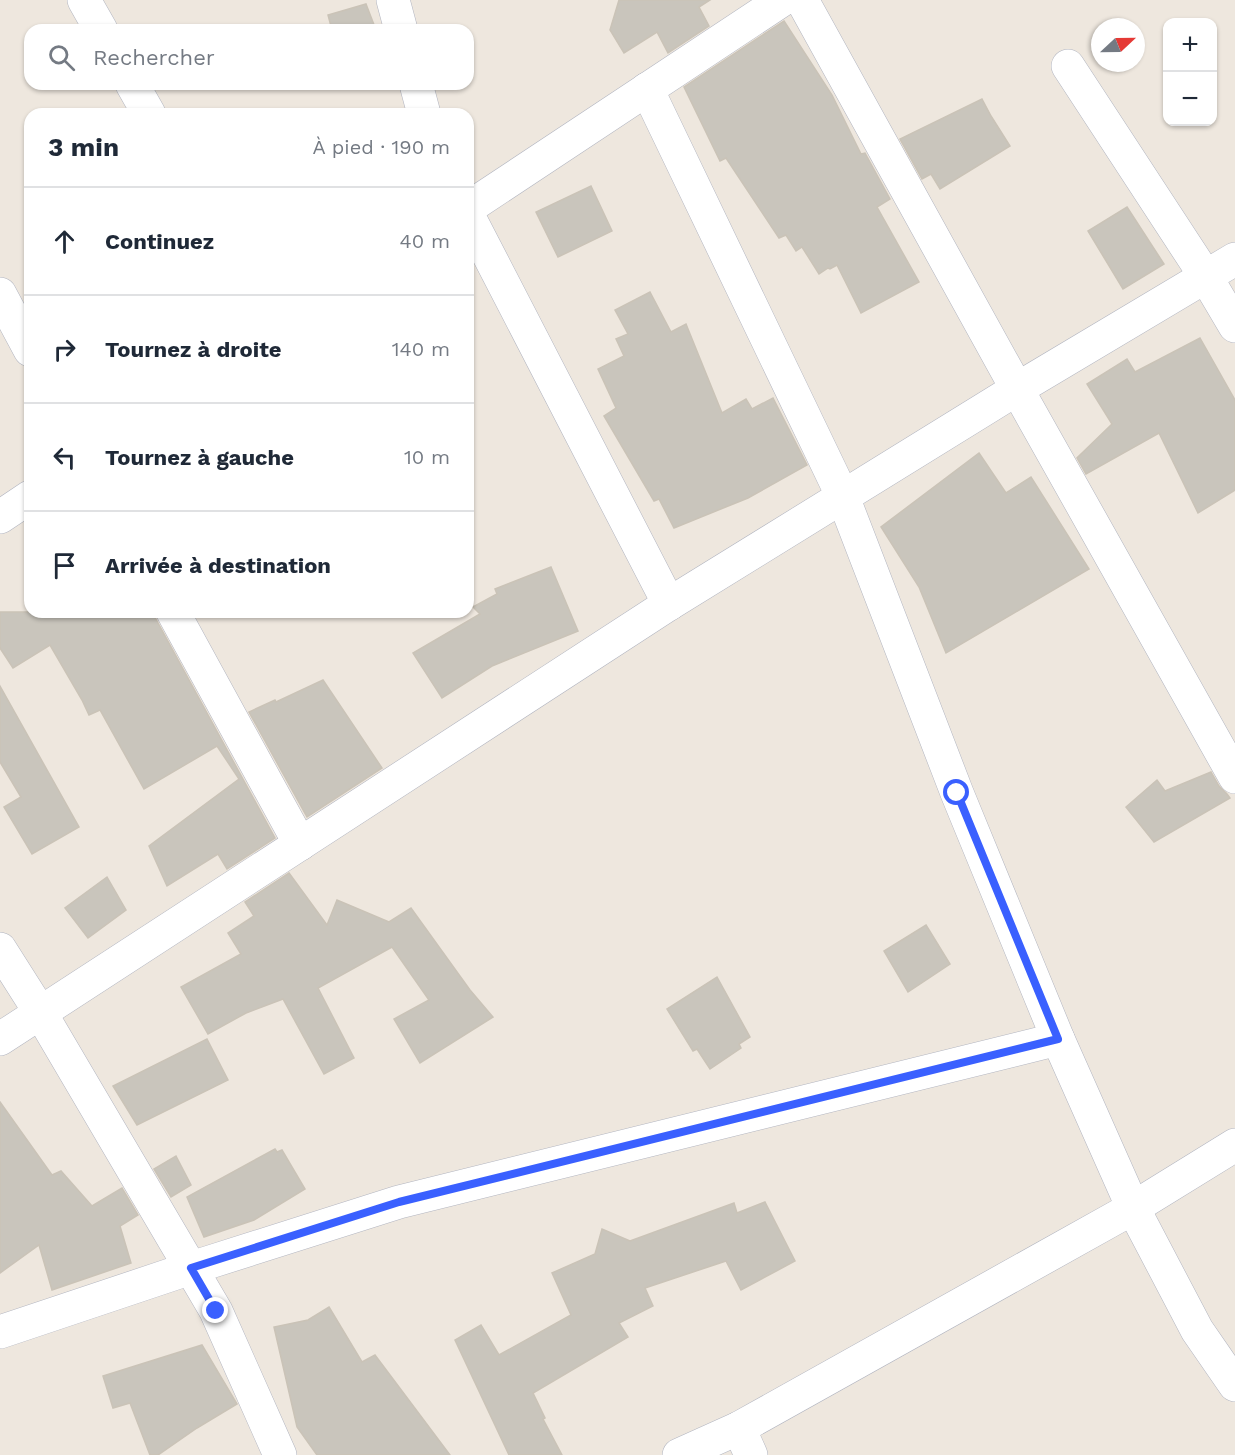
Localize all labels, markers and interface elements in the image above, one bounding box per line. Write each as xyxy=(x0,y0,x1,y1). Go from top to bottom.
north arrow xyxy=(1091,18,1145,72)
map controls xyxy=(1163,18,1217,126)
button: + xyxy=(1163,18,1217,72)
search box xyxy=(24,24,474,90)
icon: search xyxy=(45,41,78,74)
text: Rechercher xyxy=(93,45,215,70)
button: − xyxy=(1163,72,1217,126)
text: 3 min xyxy=(48,132,119,162)
text: À pied · 190 m xyxy=(313,135,450,159)
icon: ahead xyxy=(48,225,81,258)
text: Continuez xyxy=(105,229,214,254)
text: 40 m xyxy=(399,229,450,253)
icon: right xyxy=(48,333,81,366)
text: Tournez à droite xyxy=(105,337,282,362)
text: 140 m xyxy=(392,337,450,361)
icon: left xyxy=(48,441,81,474)
text: Tournez à gauche xyxy=(105,445,294,470)
text: 10 m xyxy=(404,445,450,469)
icon: arrive xyxy=(48,549,81,582)
text: Arrivée à destination xyxy=(105,553,331,578)
route start xyxy=(943,779,969,805)
route end xyxy=(202,1297,228,1323)

